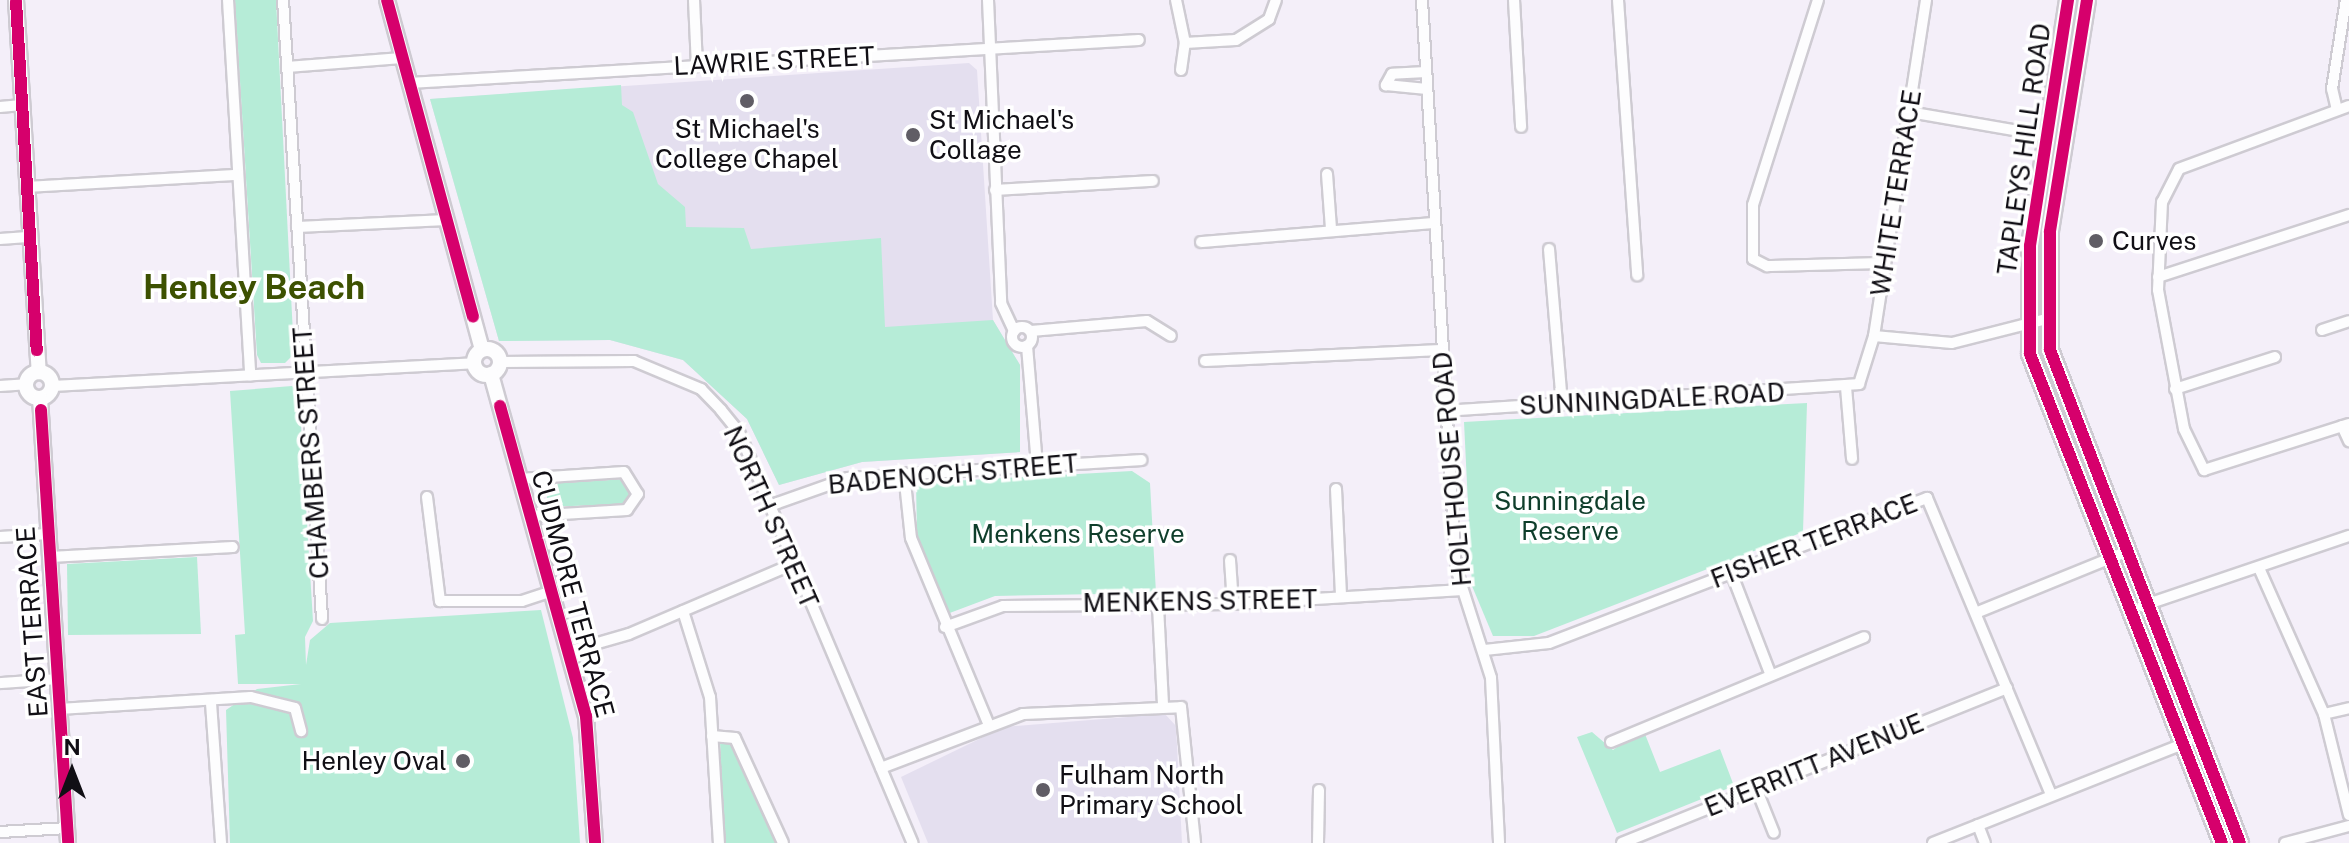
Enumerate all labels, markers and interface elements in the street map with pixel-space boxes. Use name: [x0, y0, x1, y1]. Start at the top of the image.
street label: TAPLEYS HILL ROAD: [1991, 21, 2057, 277]
street label: LAWRIE STREET: [673, 40, 875, 82]
street label: WHITE TERRACE: [1864, 88, 1928, 298]
marker: St Michael's College Chapel: [738, 92, 756, 110]
place label: St Michael's Collage: [929, 104, 1074, 166]
place label: St Michael's College Chapel: [655, 113, 839, 174]
marker: St Michael's Collage: [904, 126, 922, 144]
place label: Curves: [2112, 225, 2196, 257]
marker: Curves: [2087, 232, 2105, 250]
district label: Henley Beach: [143, 268, 365, 308]
street label: CHAMBERS STREET: [287, 326, 335, 580]
street label: HOLTHOUSE ROAD: [1426, 350, 1478, 588]
street label: SUNNINGDALE ROAD: [1518, 376, 1786, 422]
street label: NORTH STREET: [717, 421, 825, 613]
street label: BADENOCH STREET: [827, 448, 1079, 500]
street label: CUDMORE TERRACE: [525, 467, 621, 721]
park label: Sunningdale Reserve: [1494, 485, 1646, 546]
street label: FISHER TERRACE: [1706, 487, 1922, 595]
park label: Menkens Reserve: [971, 518, 1185, 550]
street label: EAST TERRACE: [10, 525, 54, 719]
street label: MENKENS STREET: [1082, 583, 1318, 619]
street label: EVERRITT AVENUE: [1700, 707, 1928, 823]
north arrow: [32, 731, 112, 811]
text: N: [63, 734, 81, 760]
place label: Henley Oval: [301, 745, 447, 777]
marker: Henley Oval: [454, 752, 472, 770]
place label: Fulham North Primary School: [1059, 759, 1244, 820]
marker: Fulham North Primary School: [1034, 781, 1052, 799]

